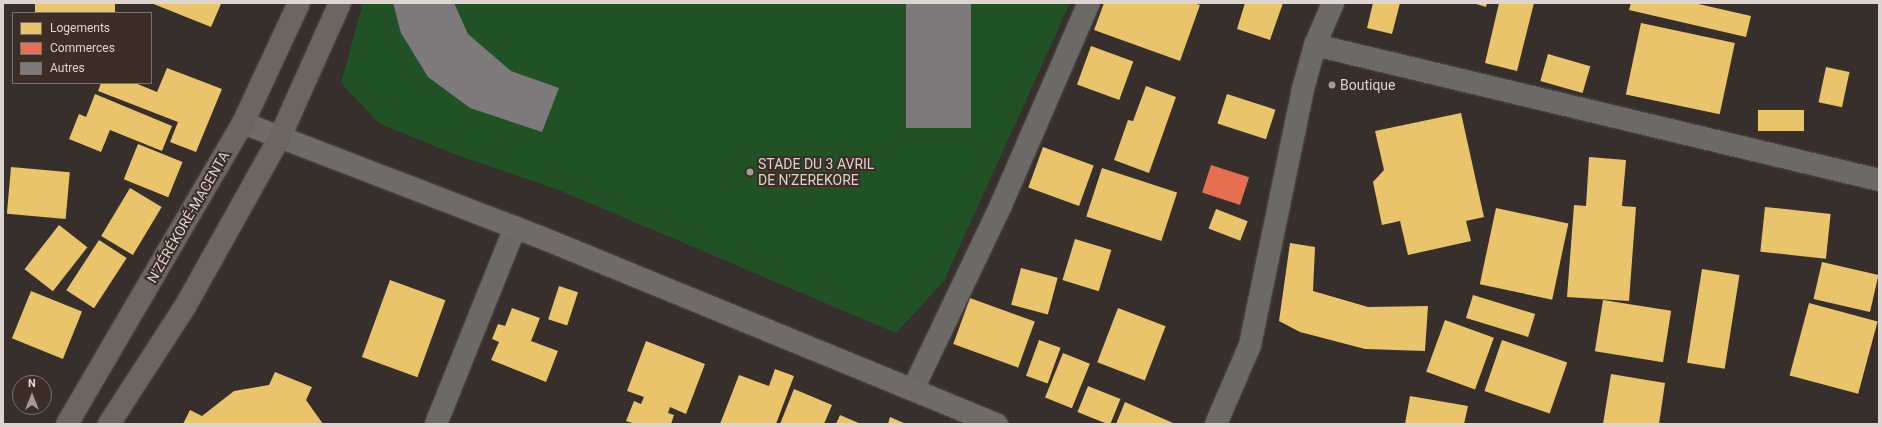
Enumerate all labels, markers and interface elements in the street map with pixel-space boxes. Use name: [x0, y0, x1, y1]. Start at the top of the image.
legend: [12, 12, 152, 84]
text: Logements: [50, 21, 110, 35]
text: Commerces: [50, 41, 115, 55]
text: Autres: [50, 61, 85, 75]
place label: Boutique: [1340, 77, 1396, 93]
marker: Boutique: [1327, 80, 1337, 90]
street label: N'ZÉRÉKORÉ-MACENTA: [143, 148, 233, 286]
place label: STADE DU 3 AVRIL DE N'ZEREKORE: [758, 156, 874, 188]
marker: STADE DU 3 AVRIL DE N'ZEREKORE: [745, 167, 755, 177]
north arrow: [12, 375, 52, 415]
text: N: [28, 377, 36, 390]

